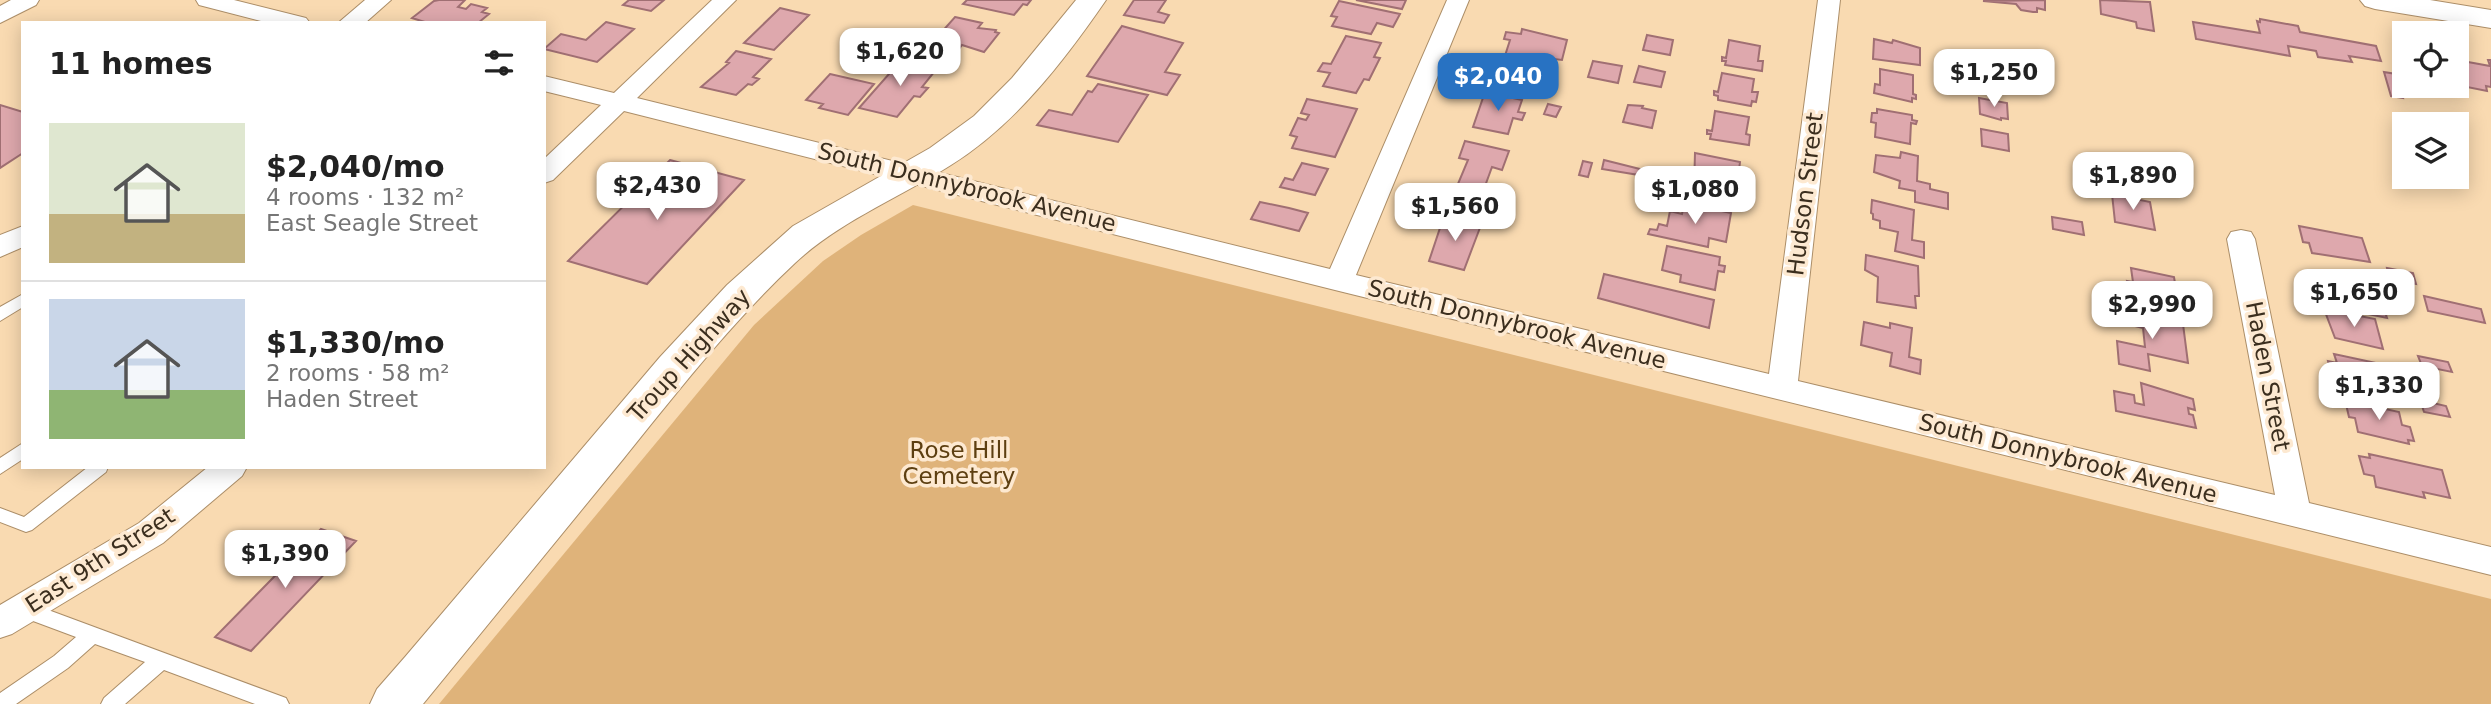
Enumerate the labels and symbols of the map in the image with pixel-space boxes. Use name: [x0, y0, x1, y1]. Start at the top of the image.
pin: $1,620: [843, 28, 957, 88]
pin: $1,250: [1937, 50, 2051, 109]
pin: $2,040: [1441, 54, 1555, 113]
street label: Hudson Street: [1782, 111, 1828, 277]
street label: South Donnybrook Avenue: [815, 137, 1119, 237]
pin: $1,890: [2076, 152, 2190, 212]
pin: $2,430: [600, 162, 714, 222]
pin: $1,080: [1638, 166, 1752, 226]
pin: $1,560: [1398, 184, 1512, 243]
pin: $1,650: [2297, 270, 2411, 329]
street label: South Donnybrook Avenue: [1365, 274, 1669, 374]
pin: $2,990: [2095, 282, 2209, 341]
street label: Troup Highway: [622, 283, 755, 427]
street label: Haden Street: [2241, 299, 2295, 453]
pin: $1,330: [2322, 362, 2436, 422]
street label: South Donnybrook Avenue: [1916, 408, 2220, 508]
park label: Rose Hill Cemetery: [902, 437, 1016, 489]
street label: East 9th Street: [21, 502, 179, 618]
pin: $1,390: [228, 530, 342, 590]

